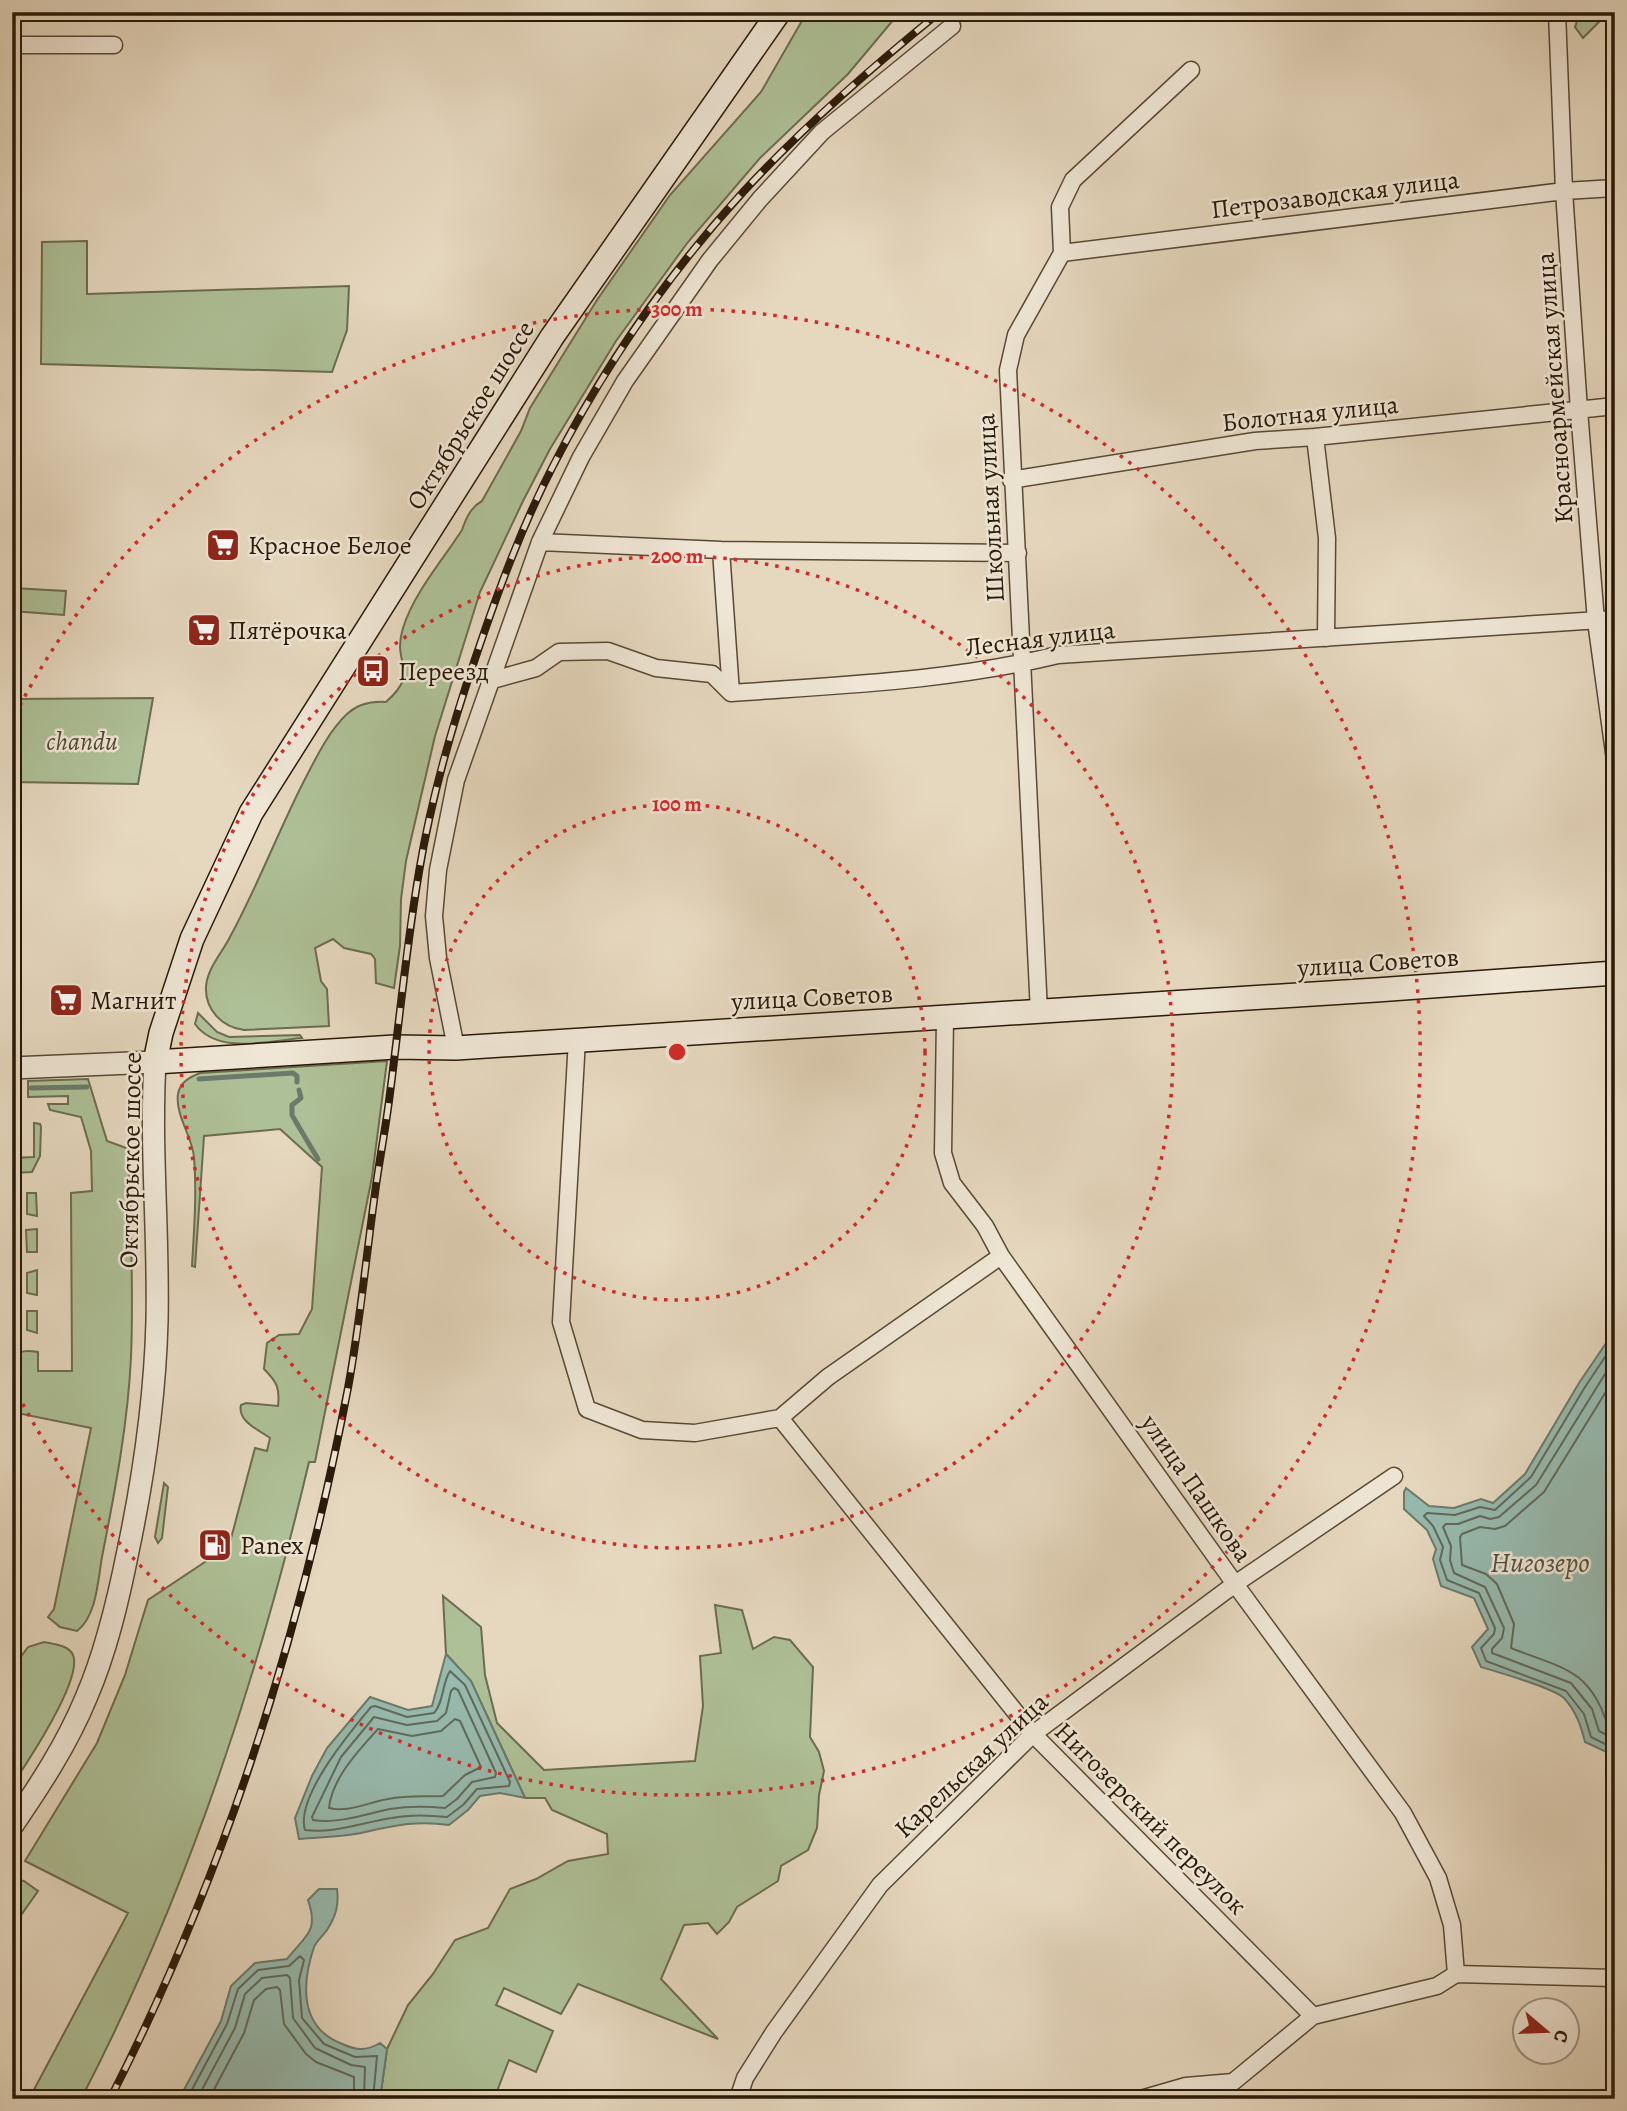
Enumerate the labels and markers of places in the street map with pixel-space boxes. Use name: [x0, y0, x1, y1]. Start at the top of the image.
supermarket icon: Красное Белое: [204, 526, 242, 564]
place label: Красное Белое: [248, 528, 412, 563]
supermarket icon: Пятёрочка: [185, 611, 223, 649]
place label: Пятёрочка: [228, 613, 347, 648]
bus stop icon: Переезд: [354, 652, 392, 690]
place label: Переезд: [398, 654, 489, 689]
supermarket icon: Магнит: [47, 981, 85, 1019]
place label: Магнит: [90, 983, 177, 1018]
centre of rings: [665, 1040, 689, 1064]
fuel station icon: Panex: [196, 1526, 234, 1564]
place label: Panex: [240, 1528, 304, 1563]

